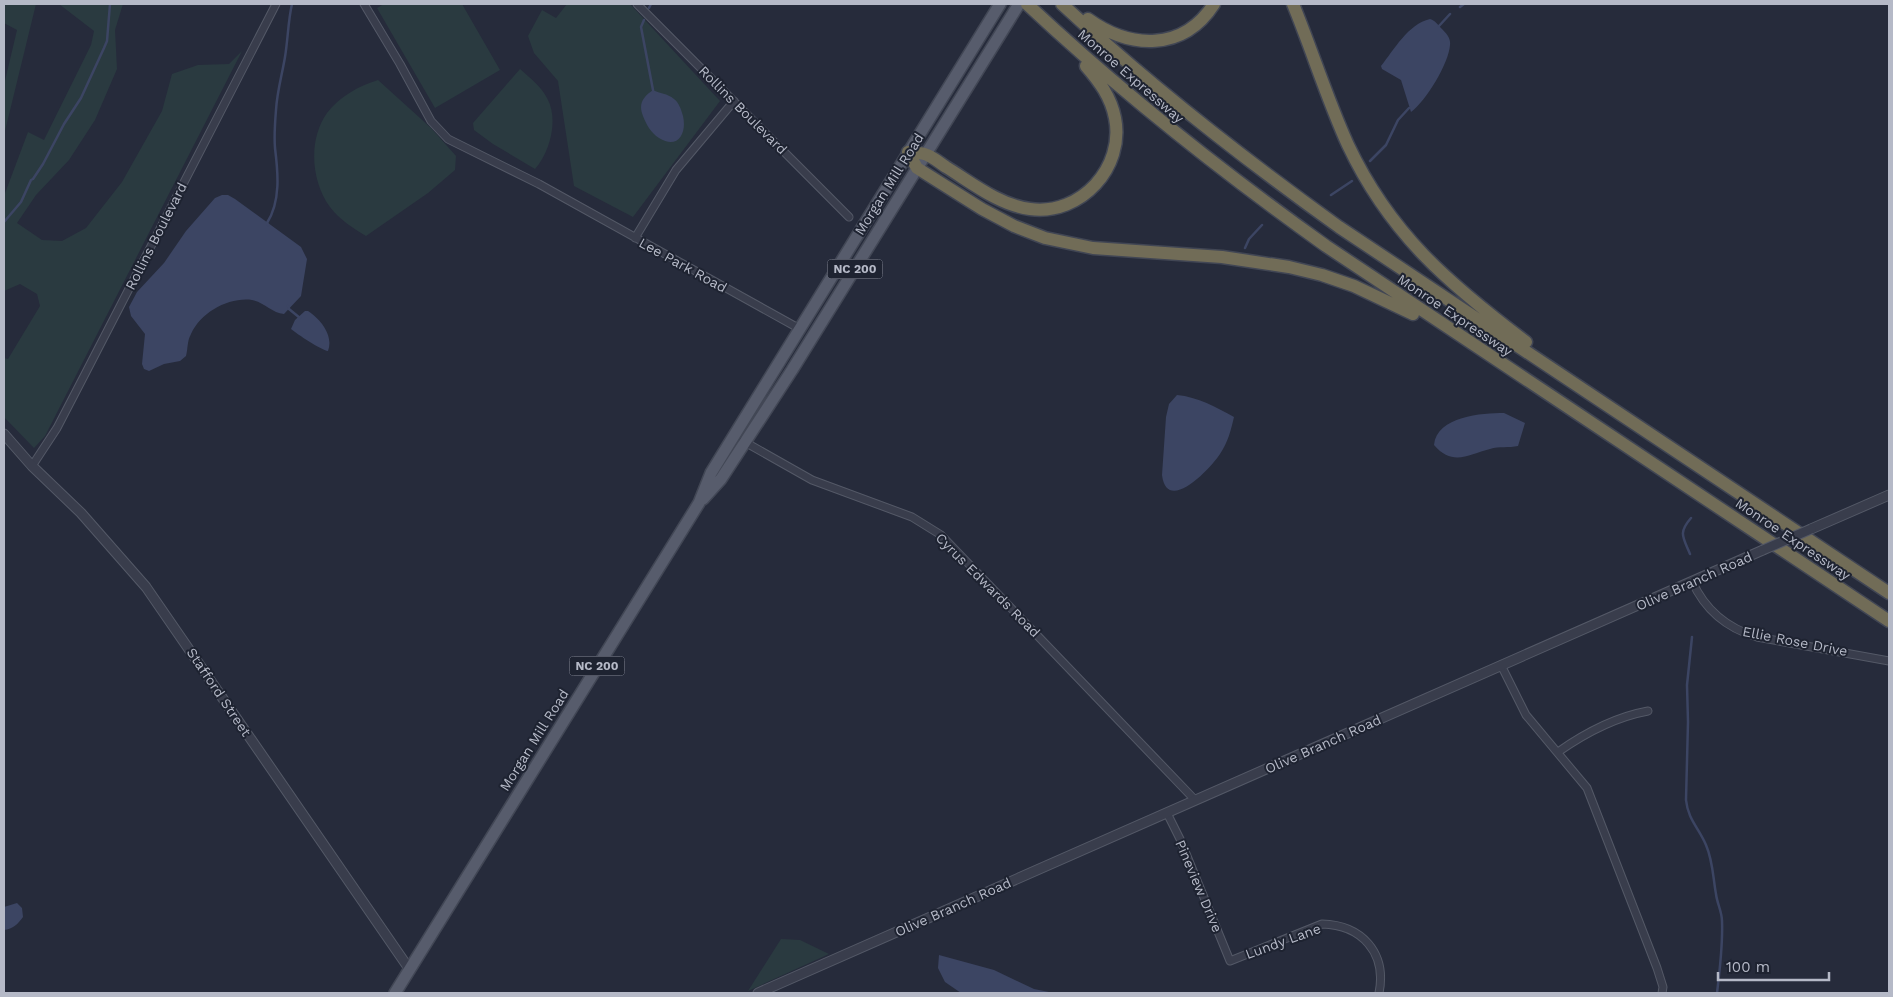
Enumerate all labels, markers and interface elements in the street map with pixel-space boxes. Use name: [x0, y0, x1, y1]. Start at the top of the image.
street label: Monroe Expressway: [1075, 26, 1188, 127]
street label: Rollins Boulevard: [696, 63, 790, 157]
street label: Morgan Mill Road: [851, 130, 927, 238]
street label: Rollins Boulevard: [122, 180, 190, 292]
street label: Lee Park Road: [636, 234, 730, 296]
road number: NC 200: [828, 260, 882, 278]
street label: Monroe Expressway: [1395, 271, 1516, 360]
street label: Monroe Expressway: [1733, 495, 1854, 584]
street label: Cyrus Edwards Road: [933, 530, 1043, 640]
street label: Olive Branch Road: [1633, 548, 1755, 614]
street label: Ellie Rose Drive: [1741, 623, 1849, 659]
street label: Stafford Street: [184, 645, 255, 739]
road number: NC 200: [570, 656, 624, 676]
street label: Morgan Mill Road: [496, 686, 572, 794]
street label: Olive Branch Road: [1262, 711, 1384, 777]
street label: Pineview Drive: [1172, 837, 1226, 935]
street label: Olive Branch Road: [892, 874, 1014, 940]
street label: Lundy Lane: [1243, 920, 1323, 962]
scale bar: [1718, 950, 1829, 982]
text: 100 m: [1726, 958, 1770, 976]

